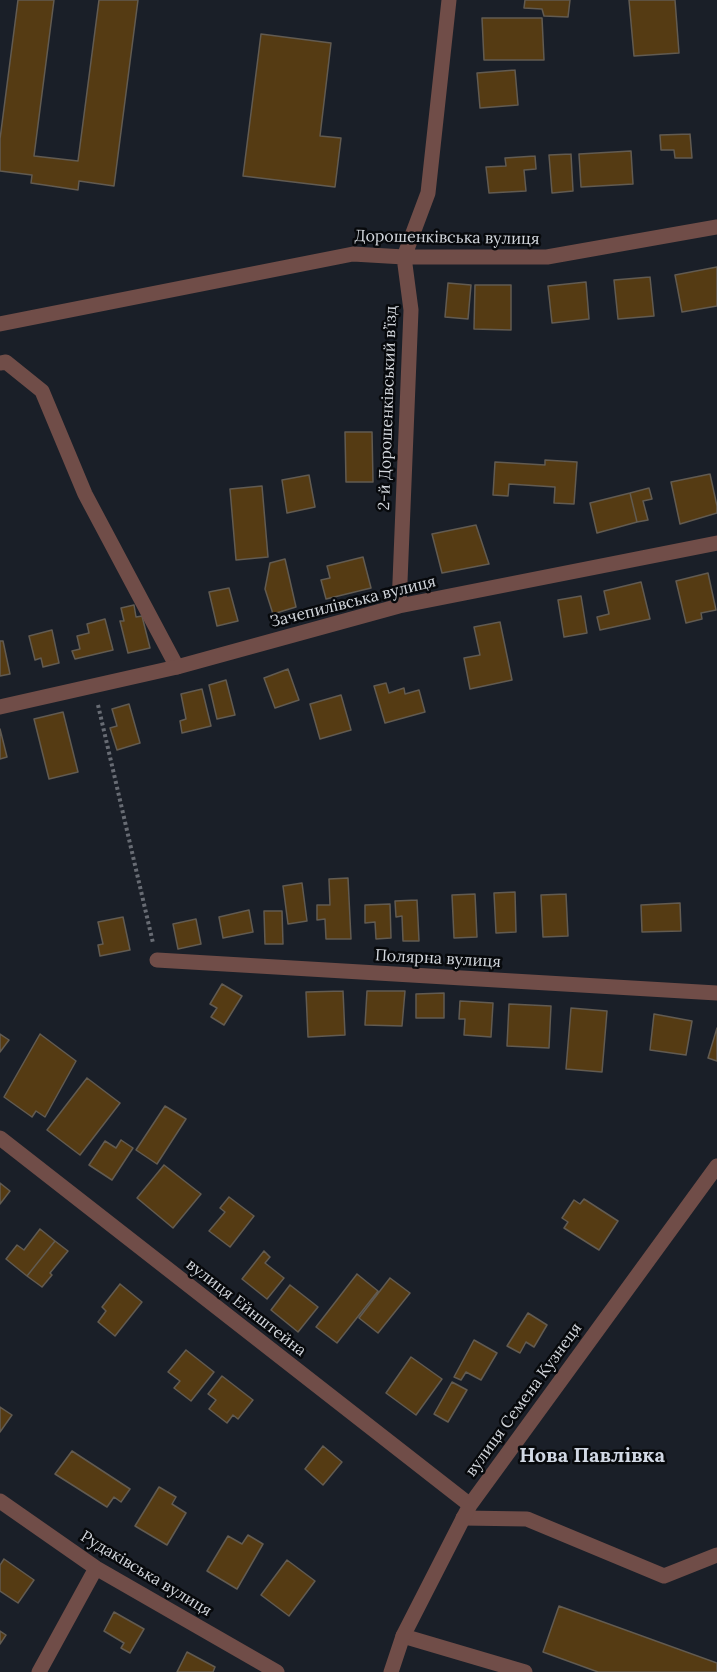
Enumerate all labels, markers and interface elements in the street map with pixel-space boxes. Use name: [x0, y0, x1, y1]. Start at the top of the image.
street label: Дорошенківська вулиця: [354, 227, 540, 249]
street label: 2-й Дорошенківський в’їзд: [375, 305, 401, 511]
street label: Зачепилівська вулиця: [268, 572, 438, 632]
street label: Полярна вулиця: [375, 946, 501, 972]
street label: вулиця Ейнштейна: [182, 1255, 310, 1361]
street label: вулиця Семена Кузнеця: [462, 1319, 586, 1481]
district label: Нова Павлівка: [519, 1444, 665, 1468]
street label: Рудаківська вулиця: [77, 1527, 215, 1621]

